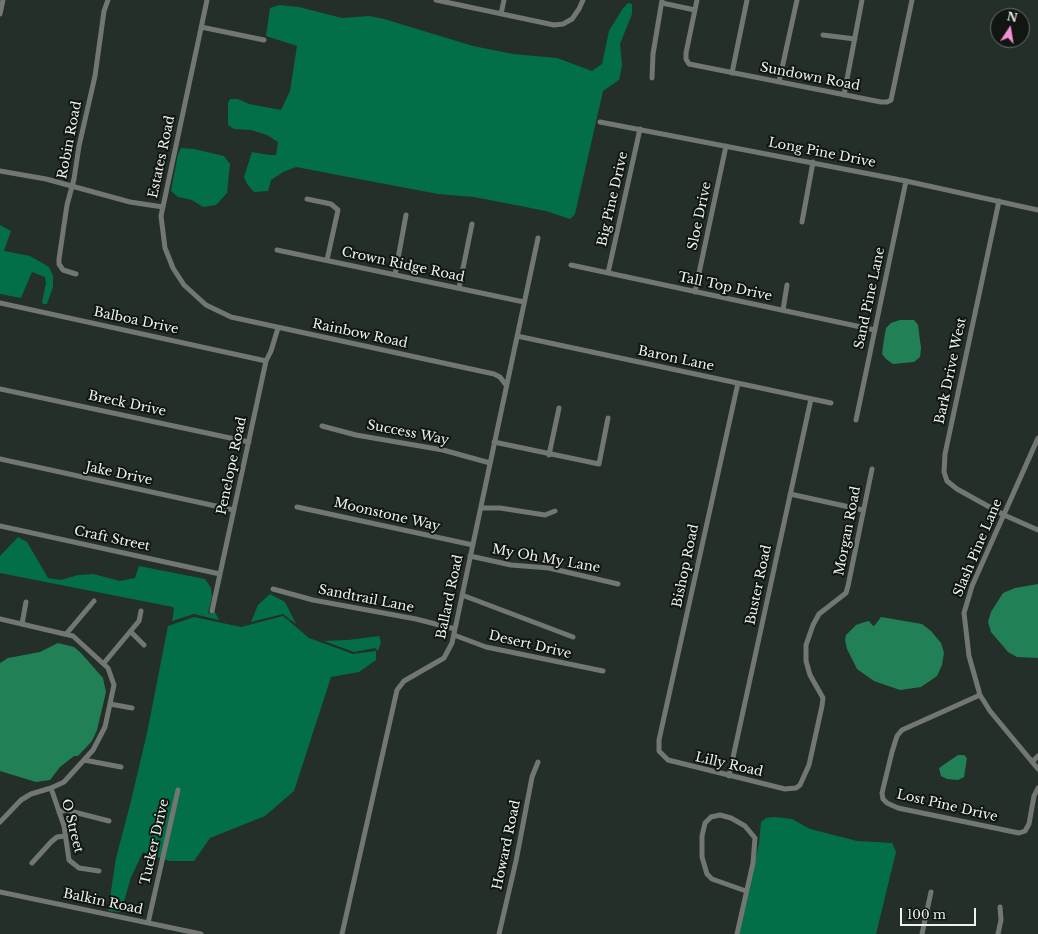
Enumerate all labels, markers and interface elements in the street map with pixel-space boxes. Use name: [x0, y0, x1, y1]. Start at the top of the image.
north arrow: [990, 8, 1030, 48]
text: N: [1006, 9, 1019, 25]
street label: Sundown Road: [759, 60, 861, 94]
street label: Robin Road: [55, 100, 85, 180]
street label: Estates Road: [146, 114, 178, 200]
street label: Long Pine Drive: [767, 135, 877, 171]
street label: Big Pine Drive: [595, 150, 631, 248]
street label: Sloe Drive: [685, 180, 715, 252]
street label: Crown Ridge Road: [340, 244, 466, 286]
street label: Sand Pine Lane: [852, 246, 888, 350]
street label: Tall Top Drive: [677, 269, 773, 305]
street label: Balboa Drive: [92, 304, 180, 338]
street label: Rainbow Road: [311, 316, 409, 352]
street label: Bark Drive West: [932, 316, 970, 426]
street label: Baron Lane: [636, 343, 716, 375]
street label: Breck Drive: [87, 388, 167, 420]
street label: Penelope Road: [214, 416, 250, 516]
street label: Success Way: [366, 417, 450, 449]
street label: Jake Drive: [84, 459, 154, 489]
street label: Morgan Road: [832, 485, 864, 577]
street label: Moonstone Way: [332, 495, 442, 535]
street label: Slash Pine Lane: [950, 497, 1006, 599]
street label: Craft Street: [73, 523, 151, 555]
street label: Bishop Road: [670, 523, 702, 609]
street label: My Oh My Lane: [491, 542, 601, 576]
street label: Buster Road: [743, 544, 775, 626]
street label: Ballard Road: [433, 553, 467, 641]
street label: Sandtrail Lane: [317, 582, 415, 616]
street label: Desert Drive: [487, 628, 573, 662]
street label: Lilly Road: [694, 750, 764, 780]
street label: Lost Pine Drive: [895, 787, 999, 825]
street label: O Street: [58, 797, 86, 855]
street label: Tucker Drive: [138, 798, 172, 886]
street label: Howard Road: [490, 799, 524, 891]
street label: Balkin Road: [62, 886, 144, 918]
scale bar: [902, 900, 978, 926]
text: 100 m: [907, 907, 946, 922]

